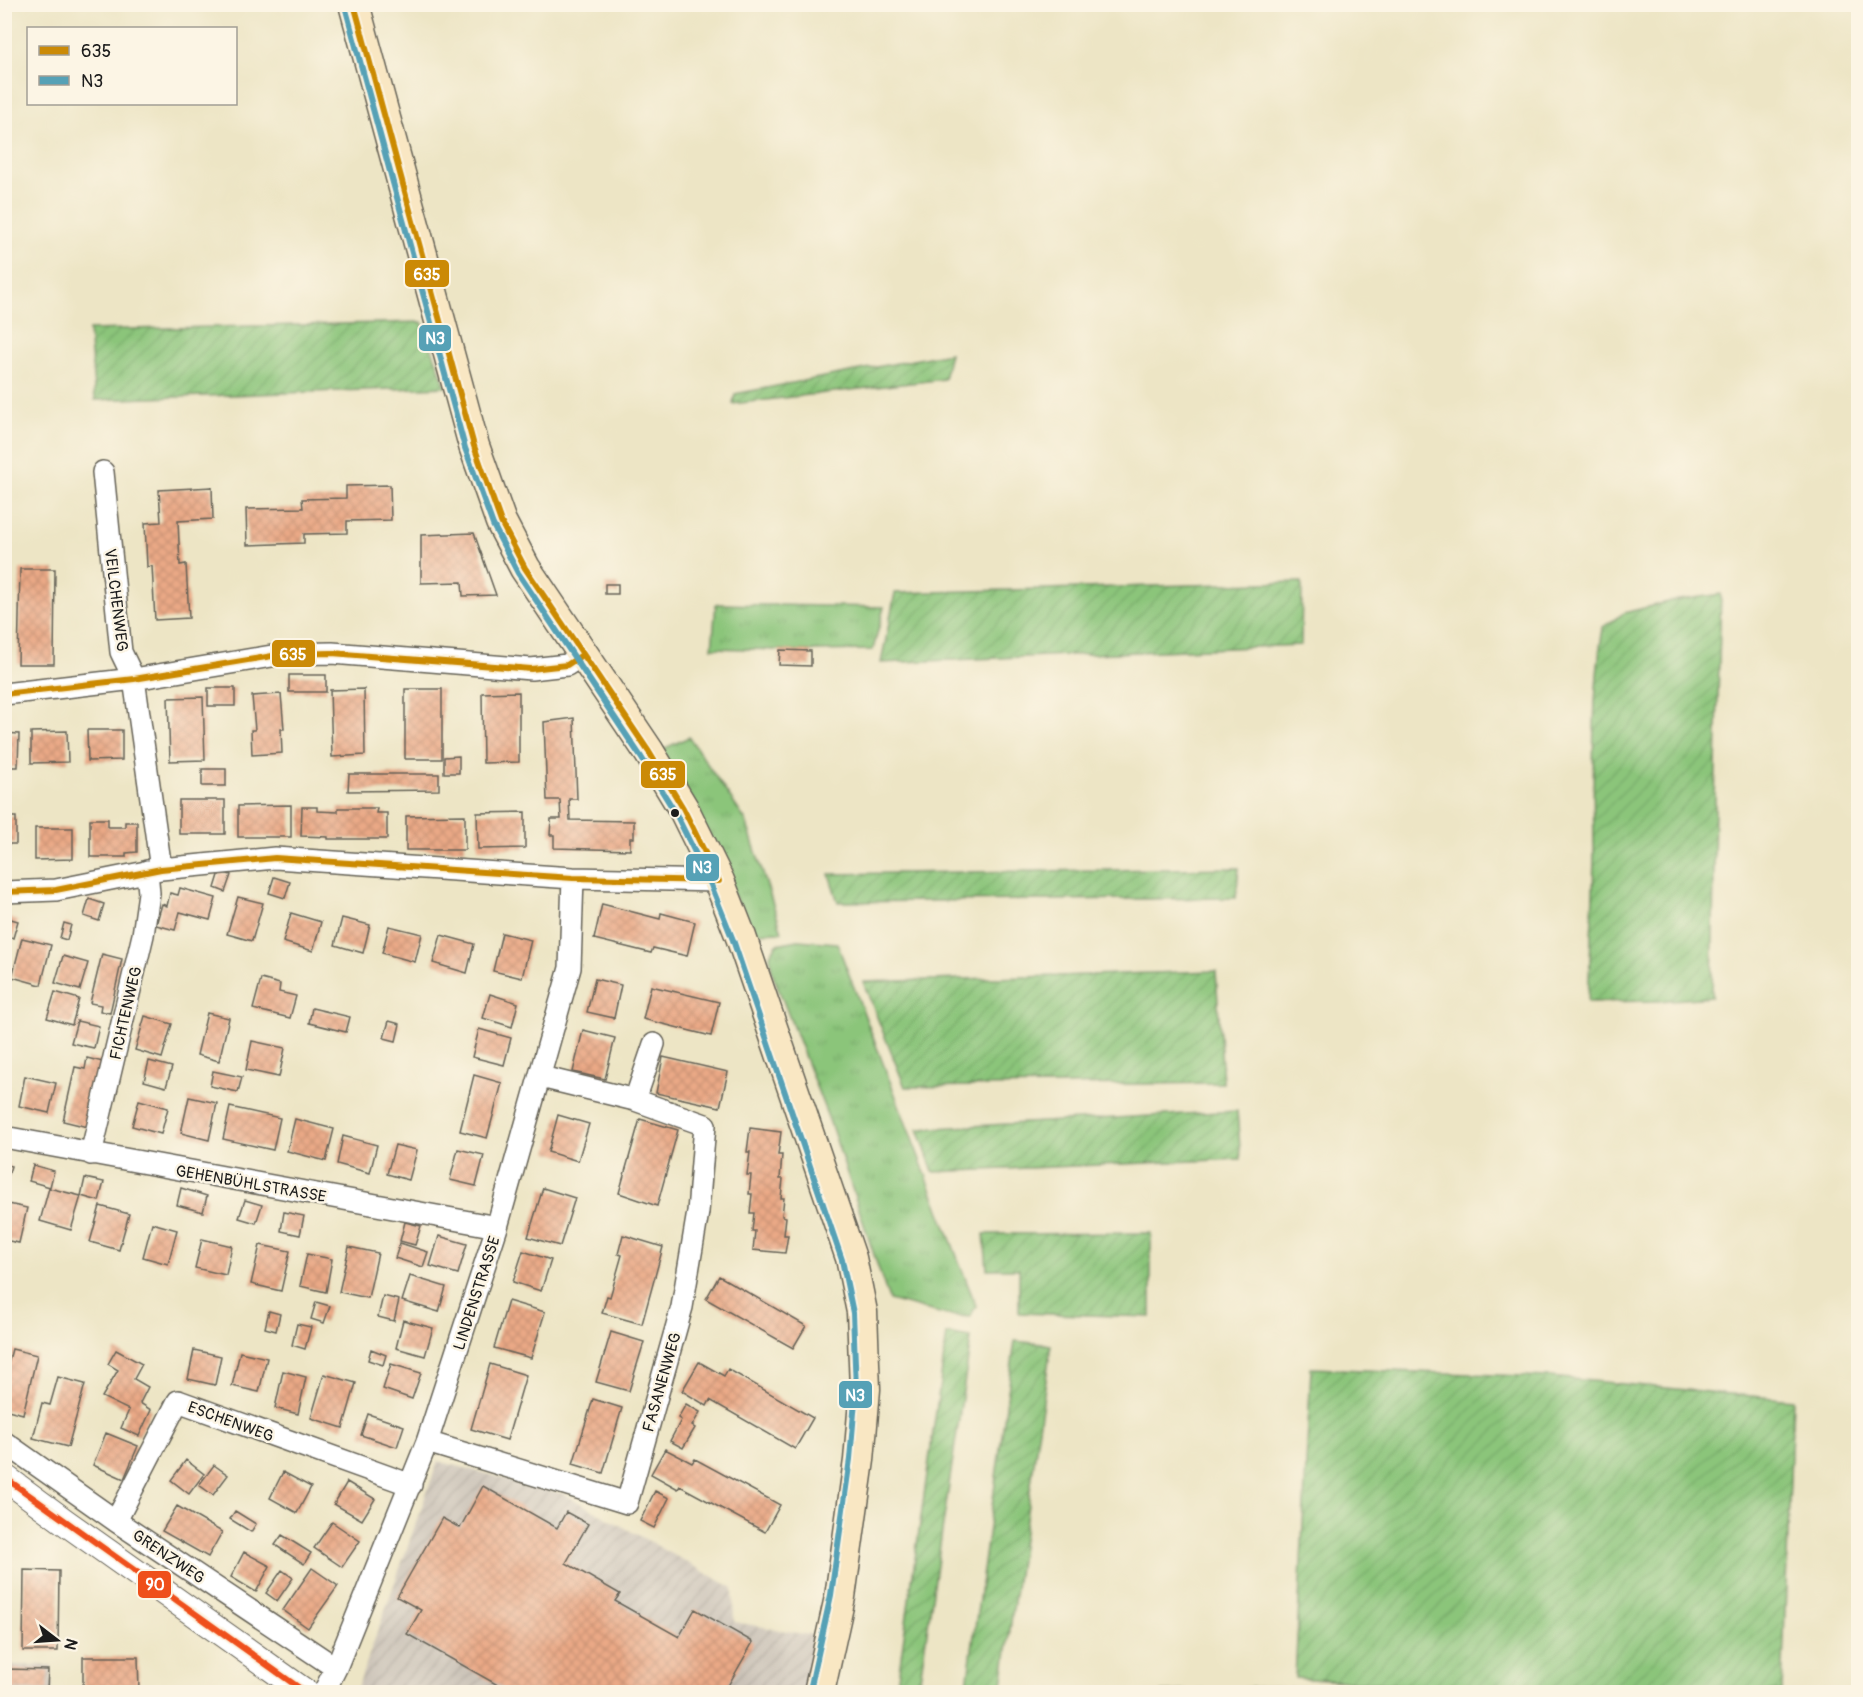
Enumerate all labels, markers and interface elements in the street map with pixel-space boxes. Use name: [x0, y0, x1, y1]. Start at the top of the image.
legend: [27, 27, 237, 105]
text: 635: [81, 40, 111, 63]
text: N3: [81, 70, 103, 93]
line badge: 635: [404, 259, 450, 288]
text: 635: [414, 265, 441, 285]
line badge: N3: [418, 324, 452, 352]
text: N3: [425, 329, 445, 349]
street label: VEILCHENWEG: [100, 548, 132, 653]
line badge: 635: [271, 639, 316, 668]
text: 635: [280, 645, 307, 665]
line badge: 635: [640, 760, 686, 789]
text: 635: [650, 765, 677, 785]
unlabelled marker: [669, 807, 681, 819]
line badge: N3: [685, 853, 720, 882]
text: N3: [692, 858, 712, 878]
street label: FICHTENWEG: [106, 965, 146, 1062]
street label: GEHENBÜHLSTRASSE: [174, 1161, 328, 1207]
street label: LINDENSTRASSE: [449, 1234, 505, 1353]
street label: FASANENWEG: [638, 1330, 686, 1434]
line badge: N3: [838, 1380, 873, 1409]
text: N3: [845, 1386, 865, 1406]
street label: ESCHENWEG: [185, 1397, 276, 1447]
street label: GRENZWEG: [129, 1525, 208, 1588]
line badge: 90: [137, 1570, 172, 1599]
text: 90: [145, 1575, 165, 1595]
north arrow: [27, 1610, 87, 1670]
text: N: [59, 1636, 82, 1652]

